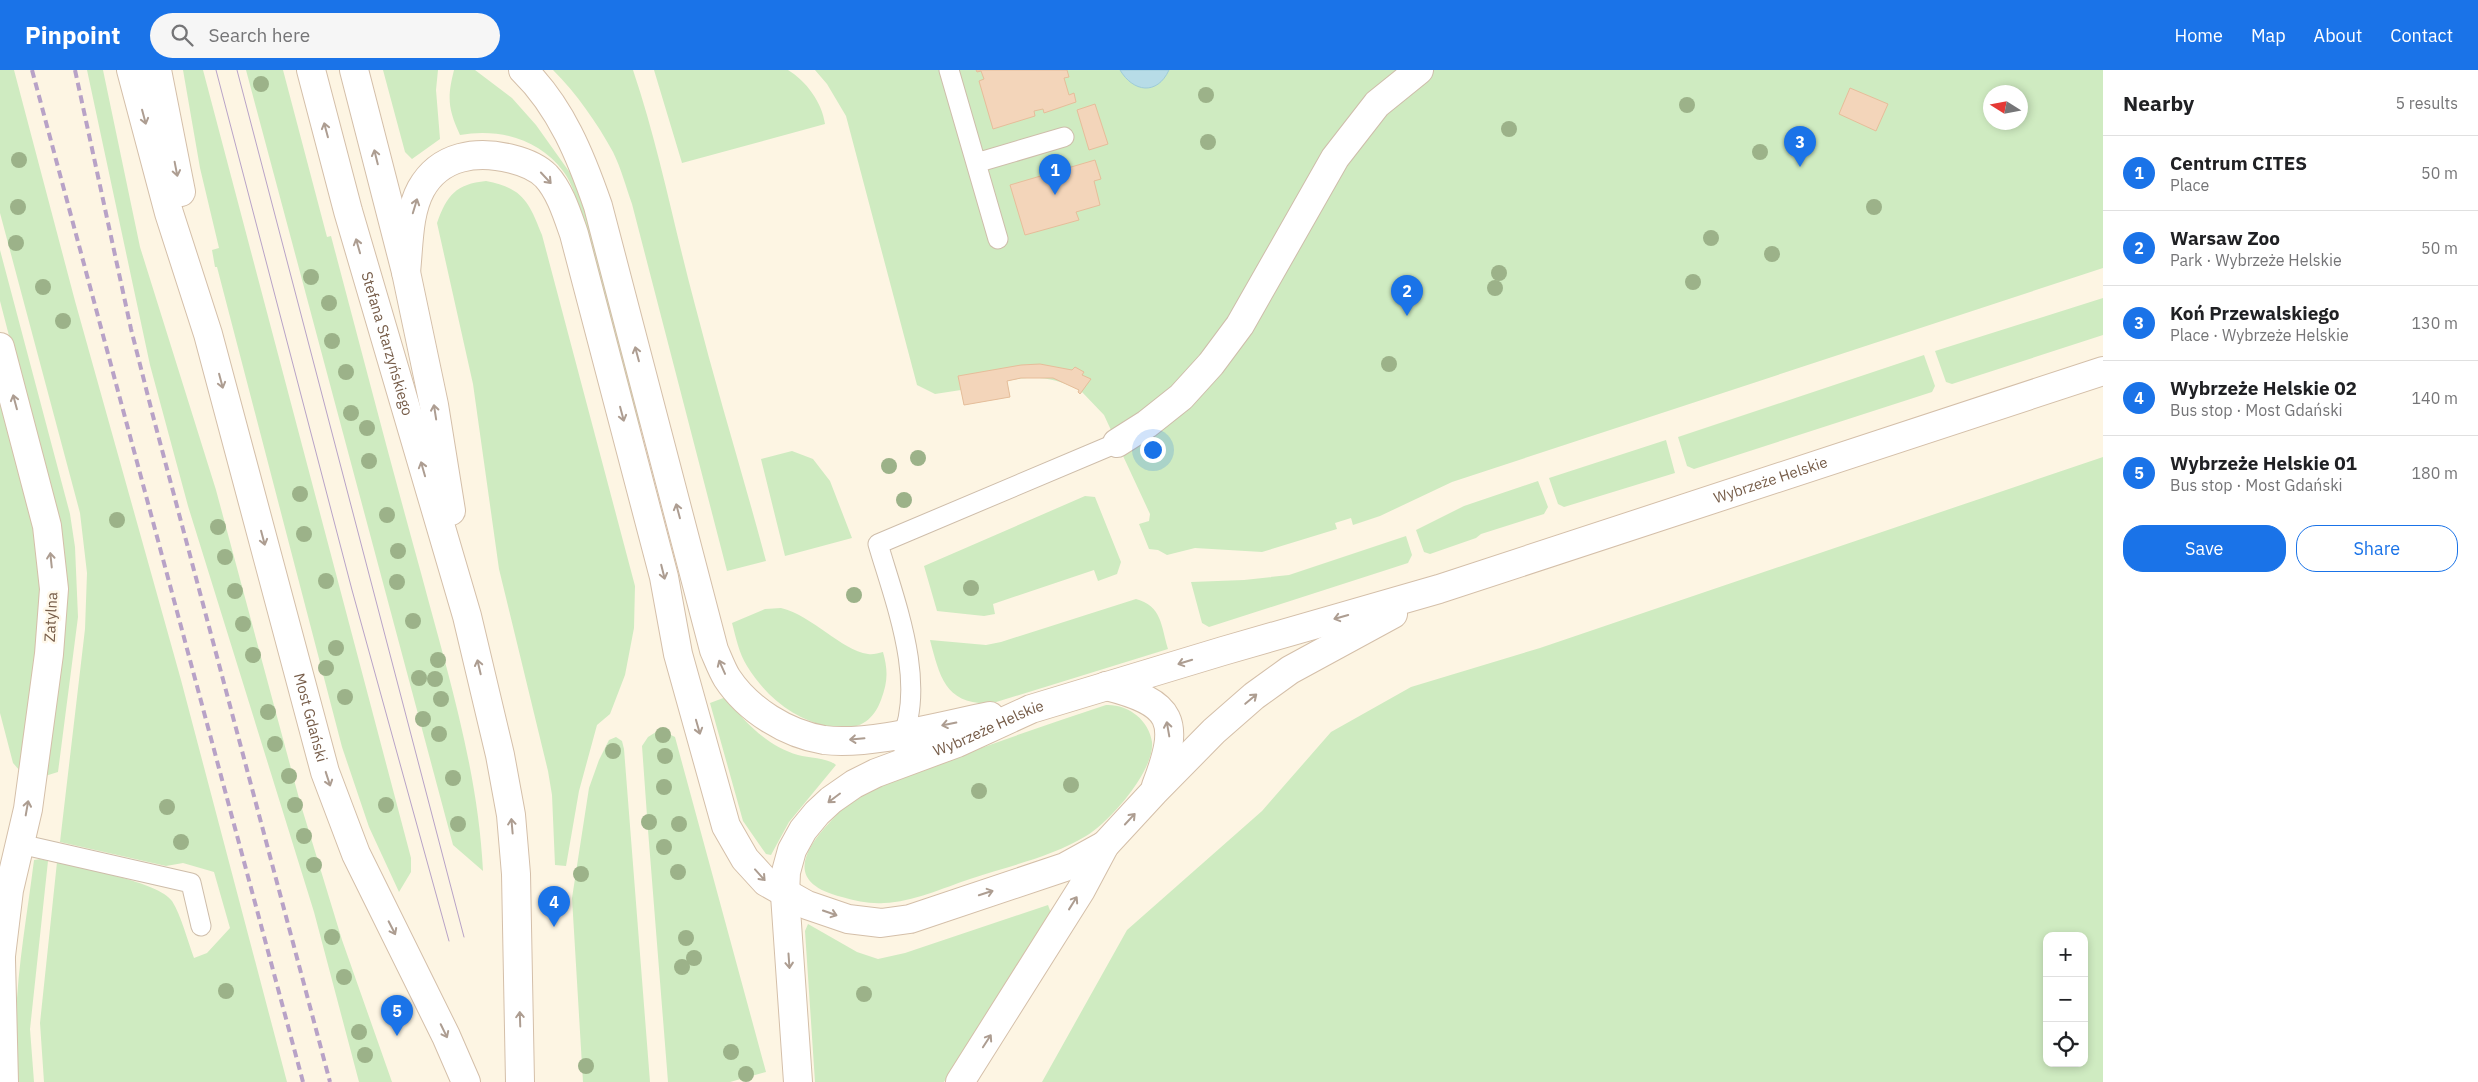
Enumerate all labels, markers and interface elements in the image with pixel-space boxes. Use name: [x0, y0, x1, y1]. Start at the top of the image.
search box: [150, 13, 500, 58]
text: Pinpoint: [25, 19, 120, 51]
icon: search: [168, 21, 196, 49]
text: Search here: [208, 23, 310, 47]
text: Home: [2175, 24, 2223, 47]
text: Map: [2251, 24, 2286, 47]
text: About: [2314, 24, 2362, 47]
text: Contact: [2390, 24, 2453, 47]
north arrow: [1983, 85, 2028, 130]
text: Nearby: [2123, 89, 2194, 117]
text: 5 results: [2395, 93, 2458, 113]
one-way arrow: [139, 109, 149, 125]
one-way arrow: [321, 123, 331, 139]
pin: 3: [1784, 126, 1816, 167]
one-way arrow: [371, 149, 380, 165]
text: Centrum CITES: [2170, 151, 2307, 175]
pin: 1: [1039, 154, 1071, 195]
one-way arrow: [172, 161, 182, 177]
text: 1: [2134, 163, 2144, 183]
text: 50 m: [2421, 163, 2458, 183]
one-way arrow: [540, 171, 552, 184]
text: Place: [2170, 175, 2209, 195]
one-way arrow: [410, 198, 420, 214]
text: Warsaw Zoo: [2170, 226, 2280, 250]
one-way arrow: [352, 238, 362, 254]
text: 2: [2134, 238, 2144, 258]
text: 50 m: [2421, 238, 2458, 258]
text: Park · Wybrzeże Helskie: [2170, 250, 2342, 270]
street label: Stefana Starzyńskiego: [357, 269, 418, 418]
pin: 2: [1391, 275, 1423, 316]
text: Koń Przewalskiego: [2170, 301, 2339, 325]
text: 3: [2134, 313, 2144, 333]
text: 130 m: [2411, 313, 2458, 333]
text: Place · Wybrzeże Helskie: [2170, 325, 2349, 345]
one-way arrow: [631, 346, 641, 362]
one-way arrow: [217, 372, 226, 388]
text: Wybrzeże Helskie 02: [2170, 376, 2357, 400]
text: 4: [2134, 388, 2144, 408]
text: 140 m: [2411, 388, 2458, 408]
one-way arrow: [9, 394, 19, 410]
text: Bus stop · Most Gdański: [2170, 400, 2343, 420]
one-way arrow: [430, 405, 440, 421]
one-way arrow: [617, 406, 627, 422]
your location: [1140, 437, 1166, 463]
text: Wybrzeże Helskie 01: [2170, 451, 2357, 475]
street label: Wybrzeże Helskie: [1711, 452, 1830, 507]
one-way arrow: [418, 461, 428, 477]
text: 5: [2134, 463, 2144, 483]
text: 180 m: [2411, 463, 2458, 483]
text: Bus stop · Most Gdański: [2170, 475, 2343, 495]
one-way arrow: [673, 504, 682, 520]
button: Save: [2123, 525, 2286, 572]
button: Share: [2296, 525, 2458, 572]
one-way arrow: [259, 529, 268, 545]
one-way arrow: [46, 552, 56, 568]
one-way arrow: [659, 563, 668, 579]
street label: Zatylna: [40, 591, 61, 642]
one-way arrow: [1334, 613, 1350, 622]
one-way arrow: [1178, 658, 1194, 668]
one-way arrow: [474, 659, 483, 675]
one-way arrow: [717, 660, 727, 675]
street label: Most Gdański: [290, 671, 332, 764]
one-way arrow: [1244, 693, 1257, 704]
street label: Wybrzeże Helskie: [930, 696, 1046, 760]
one-way arrow: [694, 719, 704, 735]
one-way arrow: [941, 720, 957, 729]
one-way arrow: [1162, 721, 1172, 737]
one-way arrow: [849, 734, 865, 744]
one-way arrow: [323, 771, 333, 787]
one-way arrow: [828, 793, 841, 804]
one-way arrow: [23, 801, 33, 817]
one-way arrow: [1124, 812, 1136, 825]
one-way arrow: [507, 818, 516, 834]
one-way arrow: [754, 869, 766, 882]
pin: 4: [538, 886, 570, 927]
one-way arrow: [978, 888, 994, 897]
one-way arrow: [1068, 897, 1078, 911]
one-way arrow: [821, 909, 837, 918]
one-way arrow: [388, 920, 397, 935]
map controls: [2043, 932, 2088, 1067]
button: +: [2043, 932, 2088, 977]
one-way arrow: [785, 952, 794, 968]
button: −: [2043, 977, 2088, 1022]
pin: 5: [381, 995, 413, 1036]
one-way arrow: [515, 1011, 524, 1027]
button: locate: [2043, 1022, 2088, 1067]
one-way arrow: [440, 1023, 449, 1038]
one-way arrow: [981, 1034, 992, 1048]

